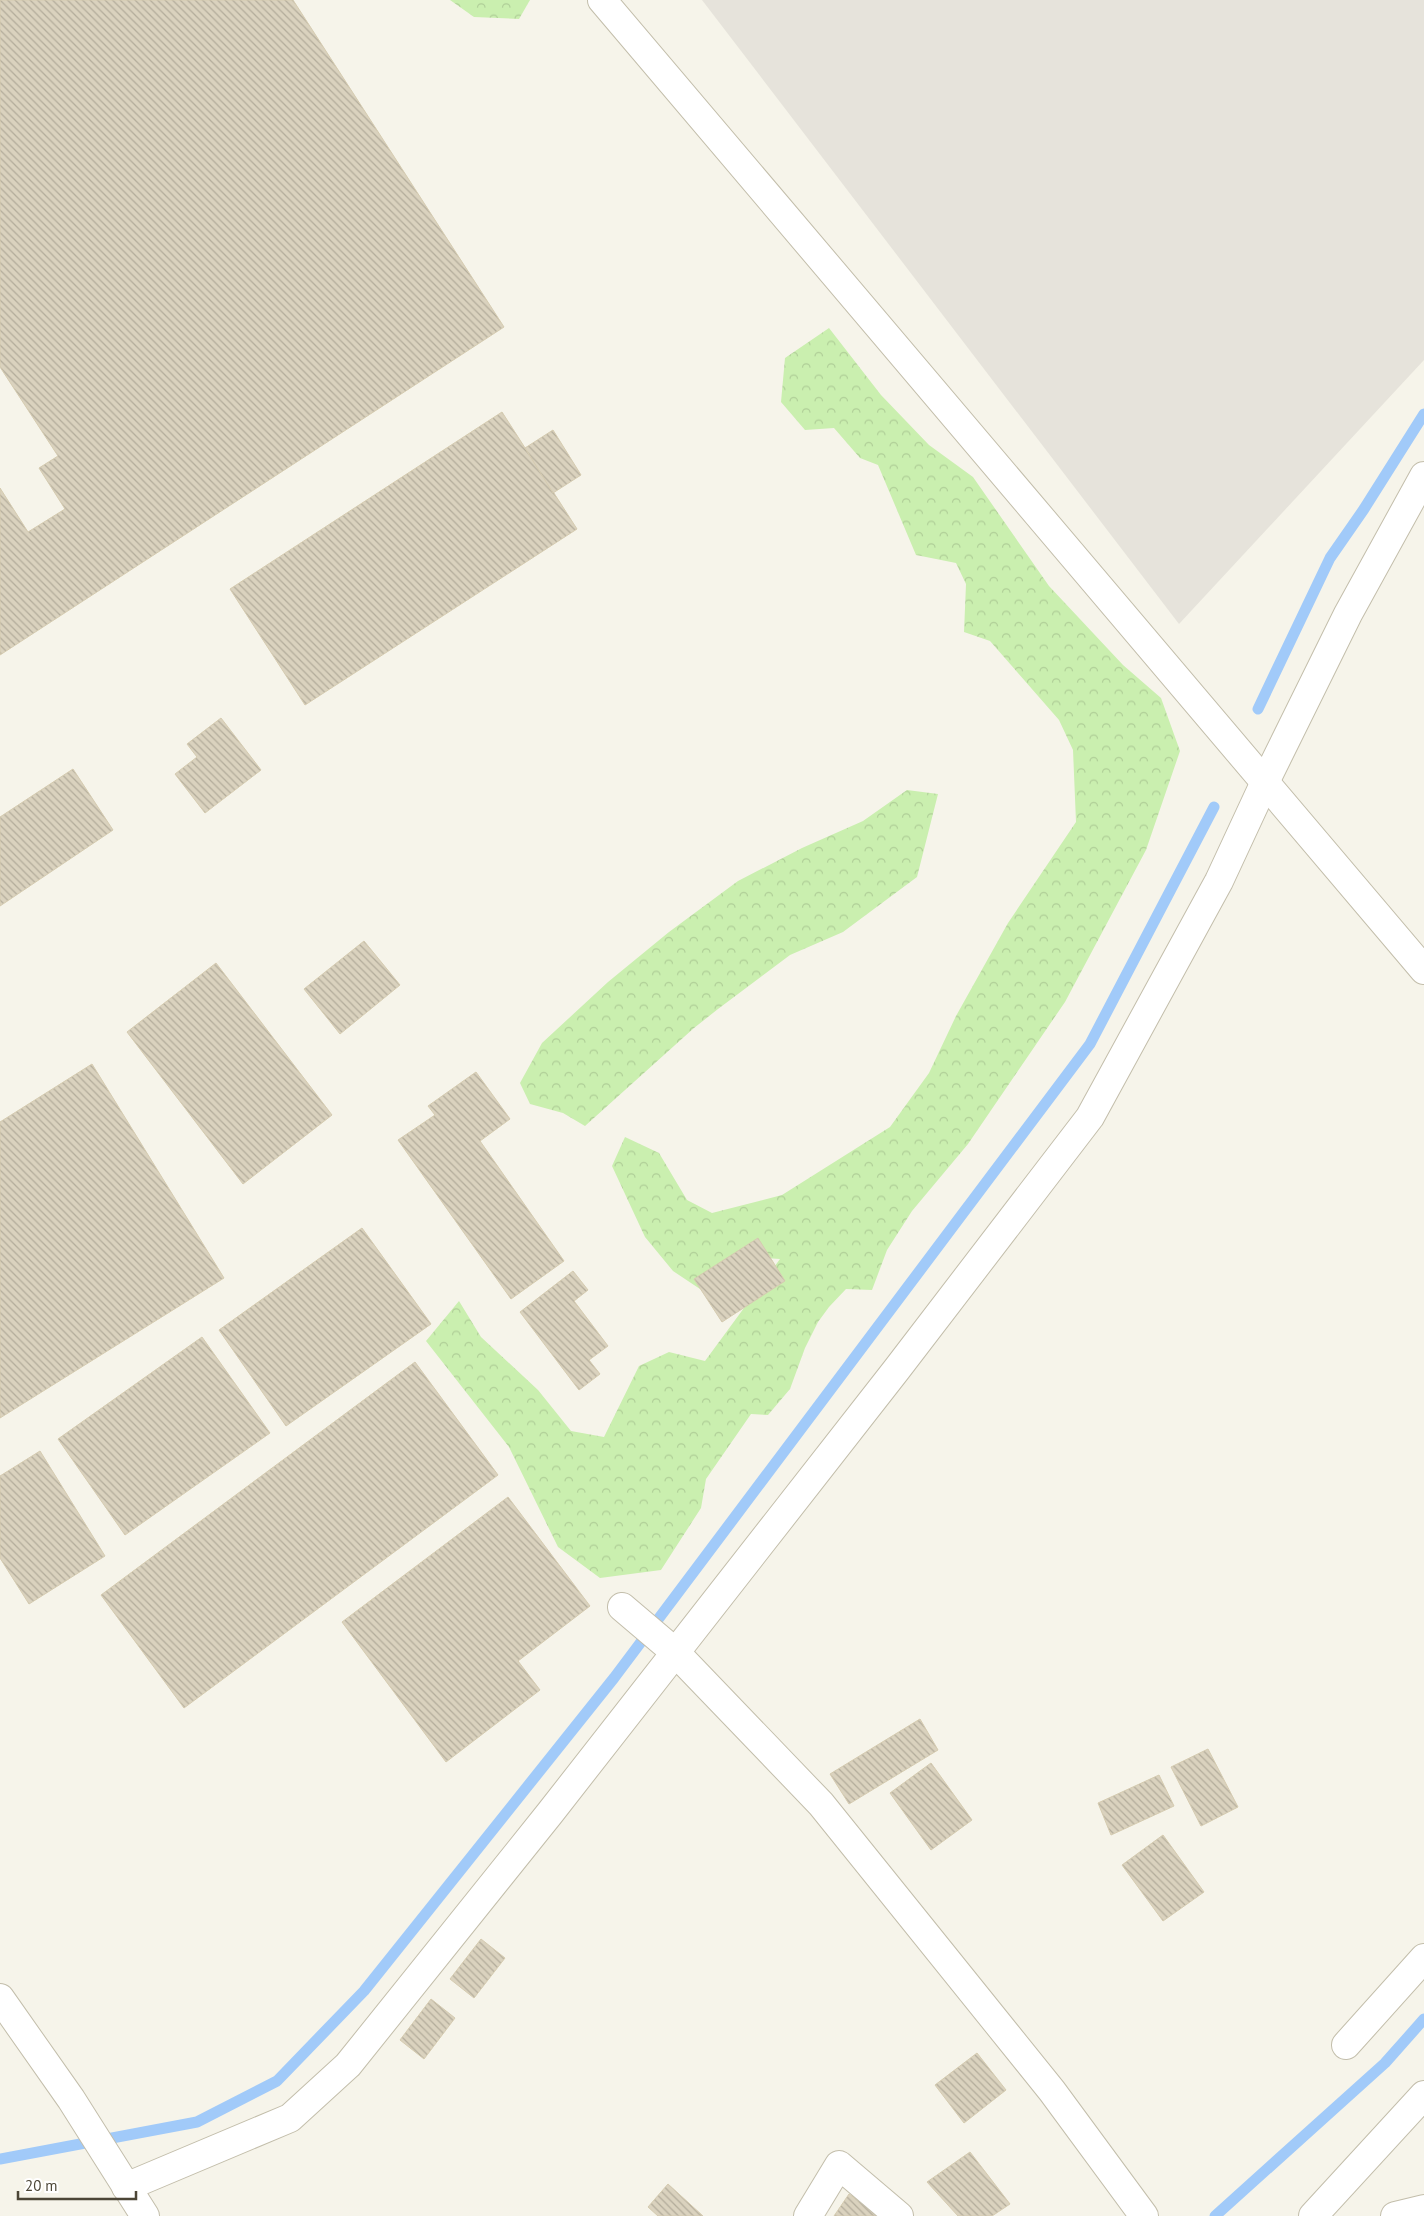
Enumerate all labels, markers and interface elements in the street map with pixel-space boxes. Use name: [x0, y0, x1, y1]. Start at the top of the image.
scale bar: [18, 2168, 135, 2200]
text: 20 m: [25, 2176, 58, 2195]

